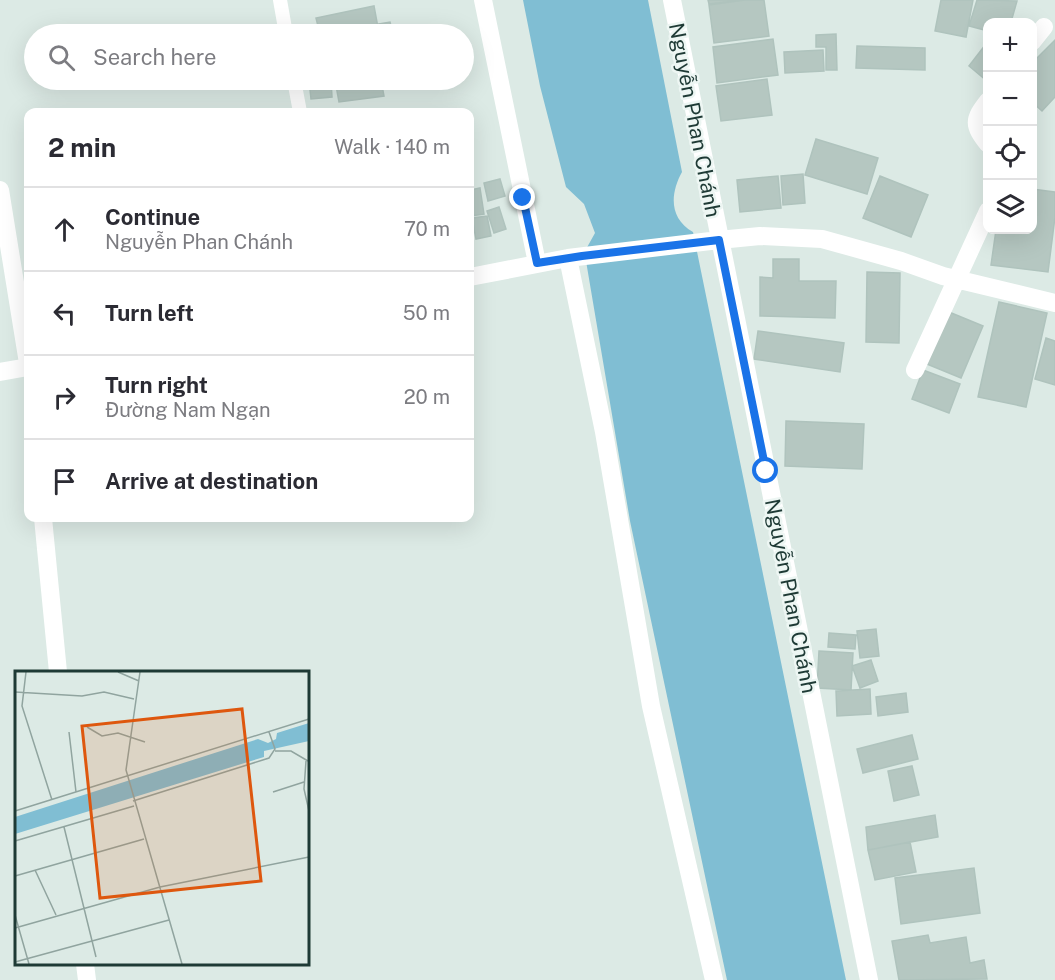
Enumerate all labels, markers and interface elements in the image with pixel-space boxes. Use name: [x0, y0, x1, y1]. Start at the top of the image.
map controls: [983, 18, 1037, 234]
button: +: [983, 18, 1037, 72]
street label: Nguyễn Phan Chánh: [664, 21, 726, 219]
search box: [24, 24, 474, 90]
icon: search: [45, 41, 78, 74]
text: Search here: [93, 44, 217, 70]
button: −: [983, 72, 1037, 126]
button: locate: [983, 126, 1037, 180]
text: 2 min: [48, 132, 116, 163]
text: Walk · 140 m: [334, 135, 450, 159]
button: layers: [983, 180, 1037, 234]
route end: [509, 184, 535, 210]
text: Continue: [105, 204, 200, 230]
icon: ahead: [48, 213, 81, 246]
text: 70 m: [404, 217, 450, 241]
text: Nguyễn Phan Chánh: [105, 230, 293, 254]
icon: left: [48, 297, 81, 330]
text: Turn left: [105, 300, 194, 326]
text: 50 m: [403, 301, 450, 325]
text: Turn right: [105, 372, 208, 398]
icon: right: [48, 381, 81, 414]
text: 20 m: [404, 385, 450, 409]
text: Đường Nam Ngạn: [105, 398, 271, 422]
route start: [752, 457, 778, 483]
icon: arrive: [48, 465, 81, 498]
text: Arrive at destination: [105, 468, 318, 494]
street label: Nguyễn Phan Chánh: [760, 497, 822, 695]
inset map: [15, 671, 309, 965]

